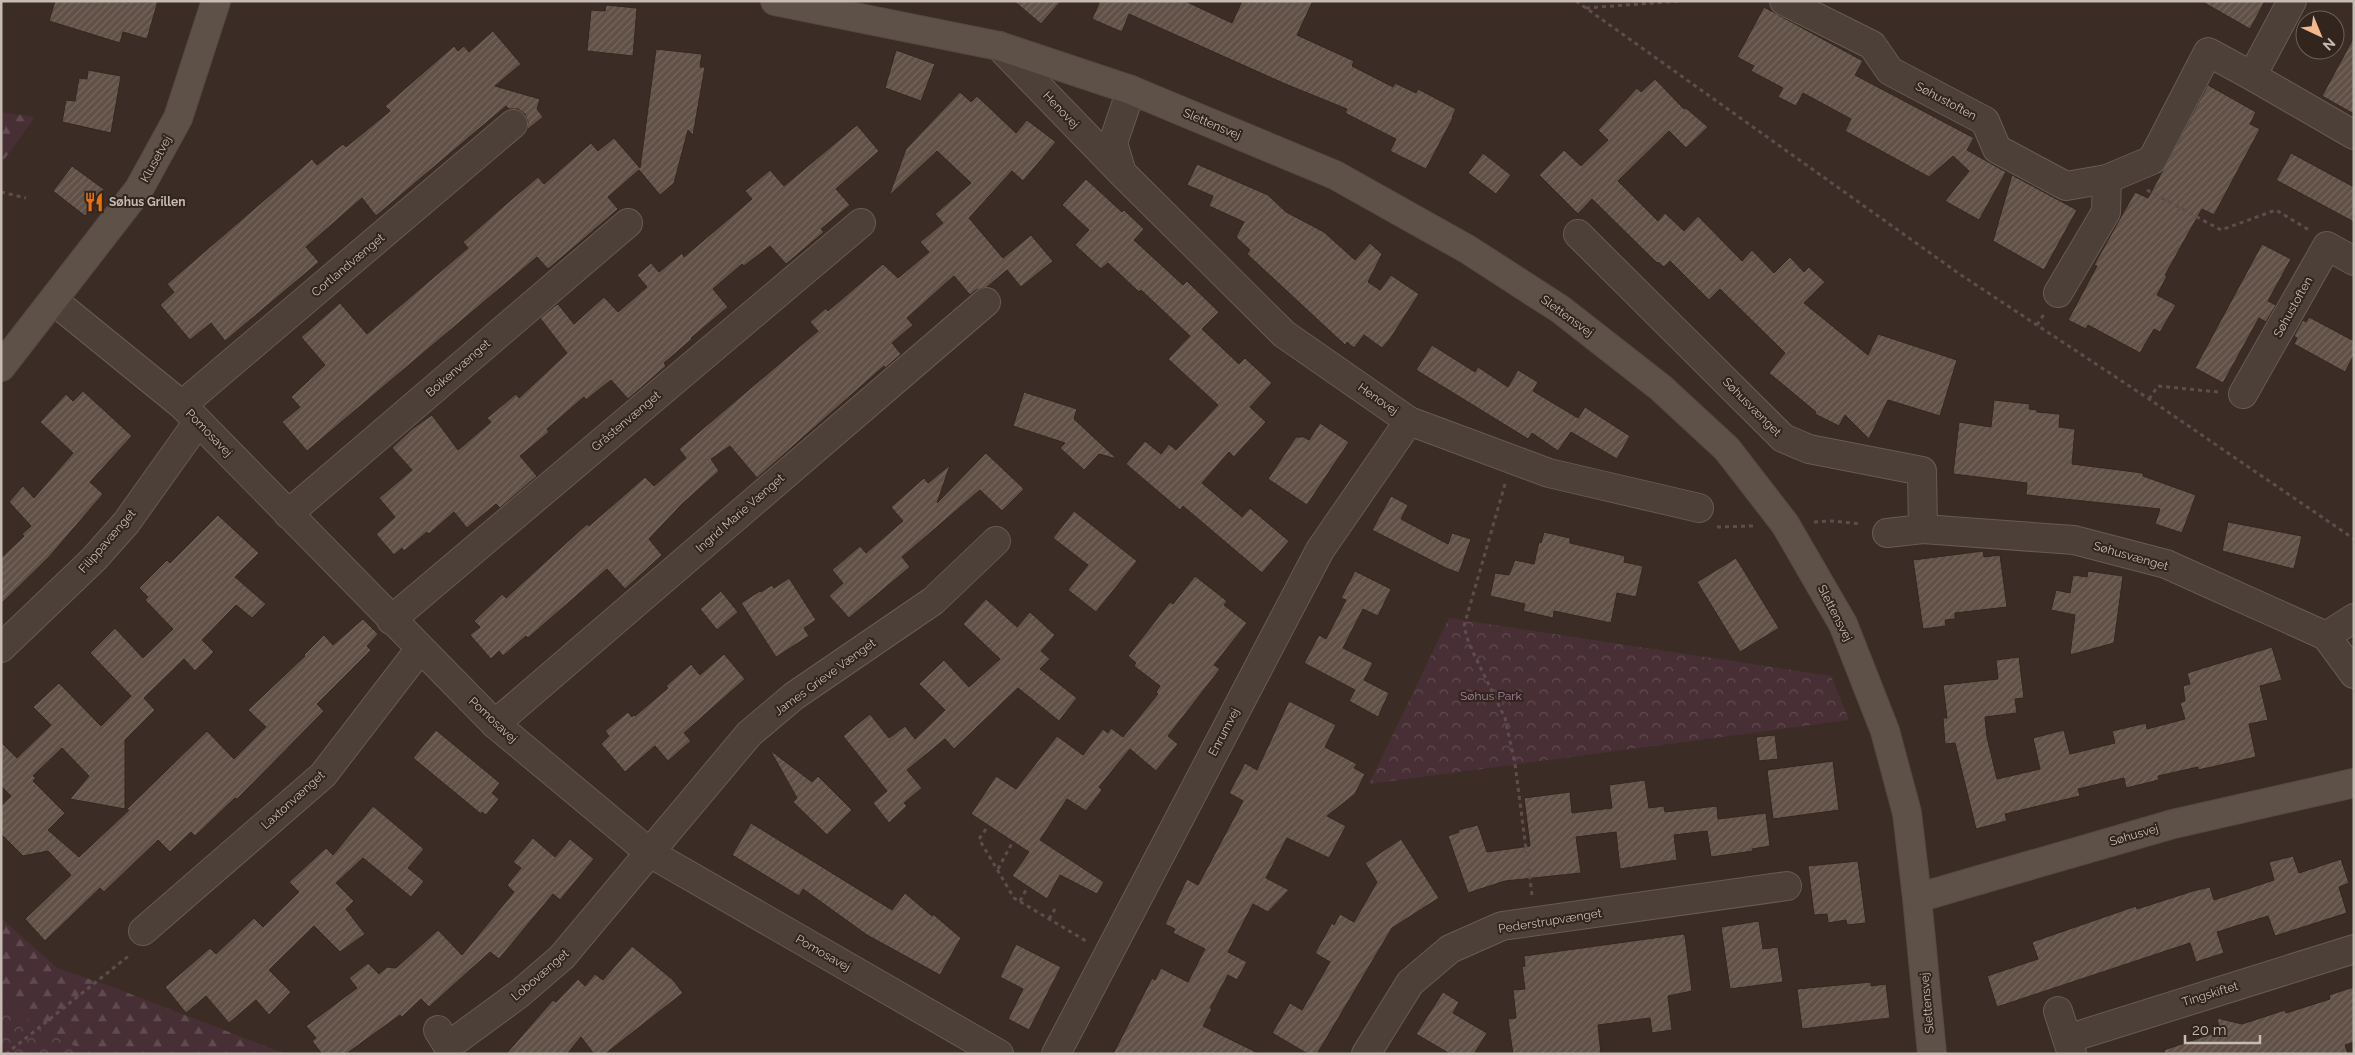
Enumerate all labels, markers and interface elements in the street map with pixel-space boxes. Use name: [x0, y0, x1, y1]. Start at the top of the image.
north arrow: [2295, 10, 2345, 60]
text: N: [2320, 35, 2338, 54]
street label: Søhustoften: [1913, 79, 1979, 123]
street label: Henovej: [1040, 89, 1082, 131]
street label: Slettensvej: [1181, 106, 1243, 142]
street label: Klusetvej: [138, 133, 174, 185]
restaurant icon: Søhus Grillen: [83, 191, 105, 213]
place label: Søhus Grillen: [109, 195, 186, 209]
street label: Cortlandvænget: [309, 230, 387, 300]
street label: Søhustoften: [2271, 274, 2315, 340]
street label: Slettensvej: [1538, 292, 1596, 340]
street label: Boikenvænget: [423, 336, 493, 400]
street label: Søhusvænget: [1720, 375, 1784, 439]
street label: Henovej: [1355, 380, 1401, 418]
street label: Gråstenvænget: [589, 388, 663, 454]
street label: Pomosavej: [183, 406, 235, 460]
street label: Ingrid Marie Vænget: [693, 471, 787, 555]
street label: Filippavænget: [76, 506, 138, 576]
street label: Søhusvænget: [2092, 539, 2170, 573]
street label: Slettensvej: [1815, 583, 1855, 643]
street label: James Grieve Vænget: [772, 636, 878, 718]
park label: Søhus Park: [1460, 689, 1523, 703]
street label: Pomosavej: [466, 694, 520, 746]
street label: Enrumvej: [1206, 706, 1242, 758]
street label: Laxtonvænget: [258, 768, 328, 832]
street label: Søhusvej: [2108, 821, 2160, 849]
street label: Pederstrupvænget: [1497, 906, 1603, 936]
street label: Pomosavej: [793, 932, 853, 974]
street label: Lobovænget: [509, 946, 571, 1004]
street label: Slettensvej: [1917, 972, 1937, 1034]
street label: Tingskiftet: [2180, 979, 2240, 1009]
scale bar: [2185, 1012, 2260, 1044]
text: 20 m: [2192, 1021, 2227, 1039]

